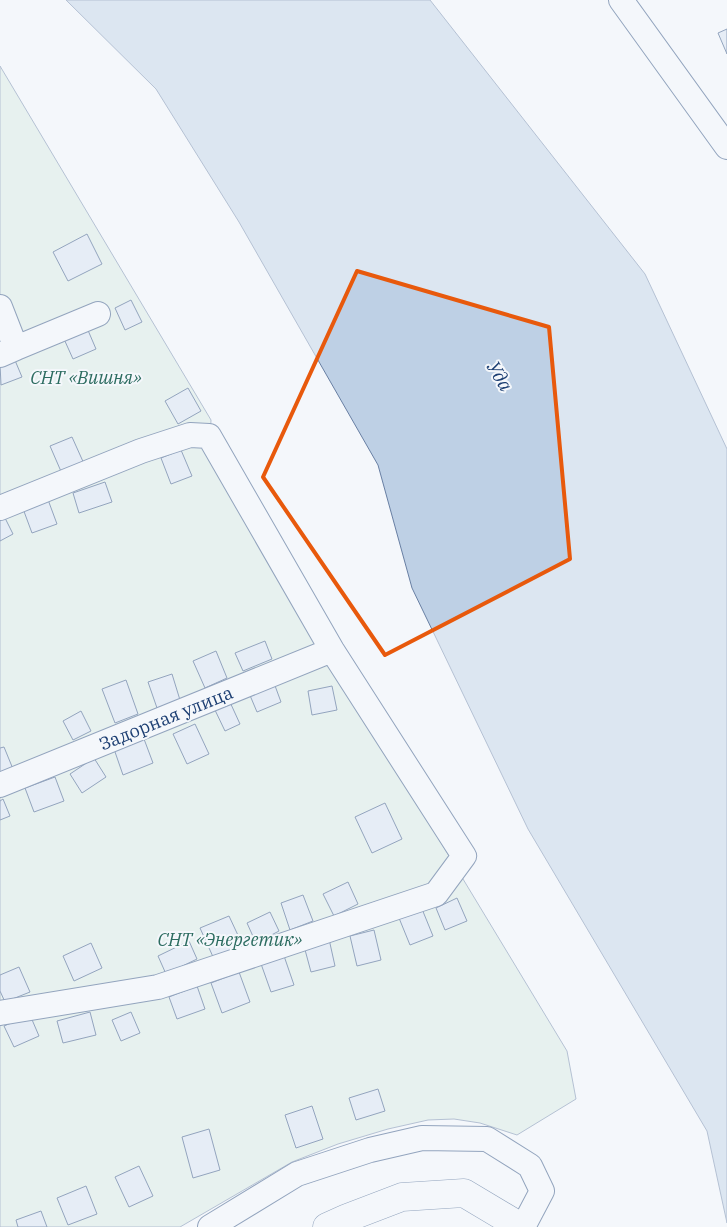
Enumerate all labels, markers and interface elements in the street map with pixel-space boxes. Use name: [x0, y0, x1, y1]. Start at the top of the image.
water label: Уда: [482, 357, 519, 396]
park label: СНТ «Вишня»: [30, 366, 142, 389]
street label: Задорная улица: [96, 681, 236, 755]
park label: СНТ «Энергетик»: [158, 928, 302, 951]

